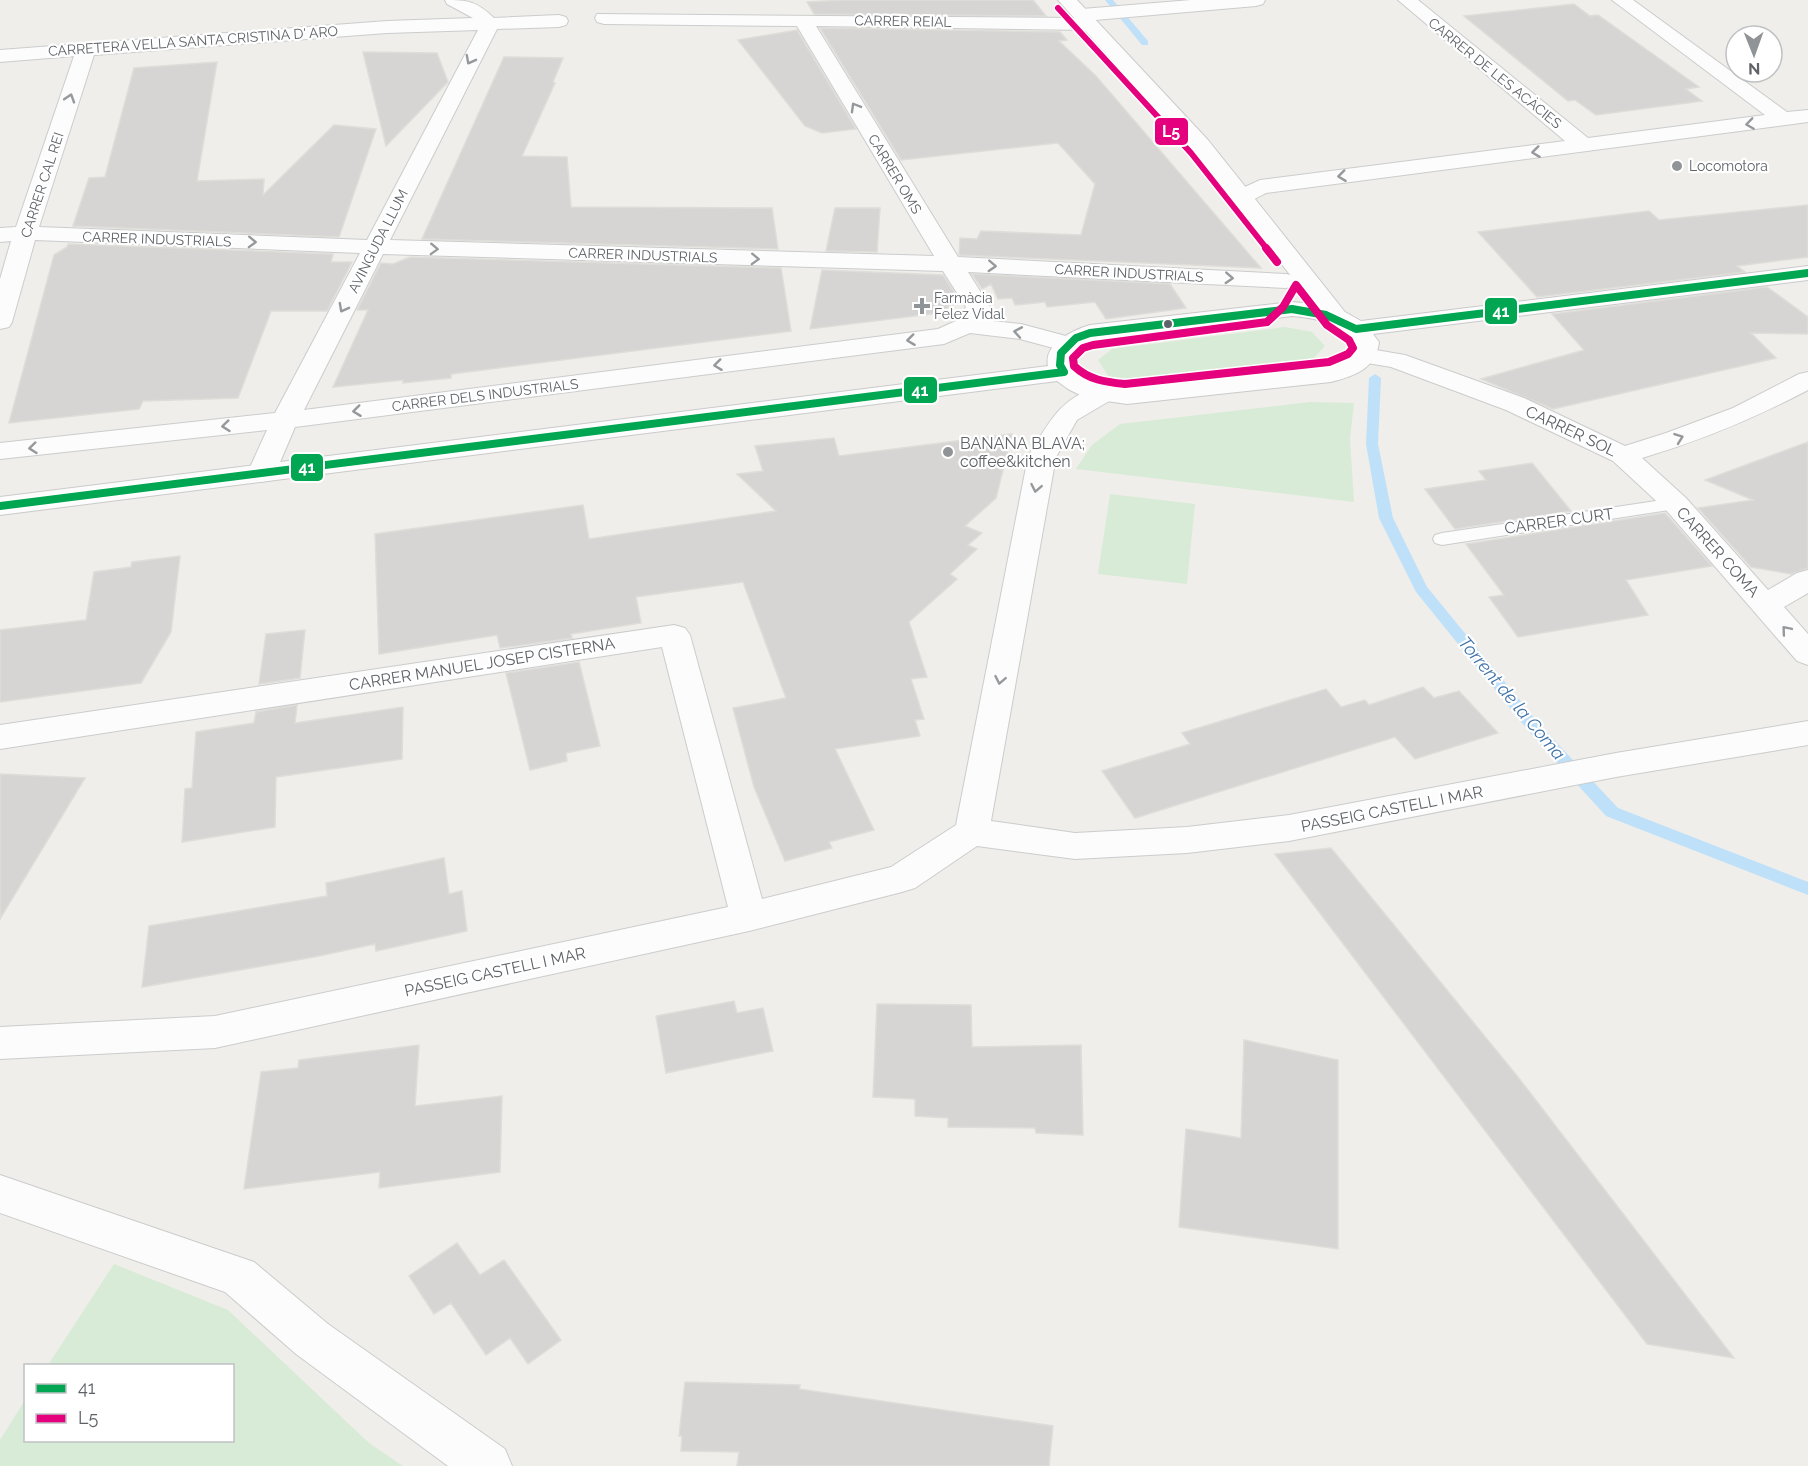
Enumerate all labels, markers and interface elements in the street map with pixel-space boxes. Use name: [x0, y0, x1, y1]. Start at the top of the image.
street label: CARRER REIAL: [854, 12, 952, 30]
street label: CARRER DE LES ACÀCIES: [1425, 14, 1566, 132]
street label: CARRETERA VELLA SANTA CRISTINA D' ARO: [47, 23, 339, 59]
north arrow: [1724, 24, 1784, 84]
one-way arrow: [466, 54, 477, 64]
text: N: [1748, 59, 1761, 78]
one-way arrow: [63, 93, 75, 104]
one-way arrow: [850, 103, 862, 113]
line badge: L5: [1154, 117, 1189, 146]
one-way arrow: [1745, 117, 1755, 129]
text: L5: [1162, 122, 1180, 141]
street label: CARRER CAL REI: [17, 130, 67, 240]
street label: CARRER OMS: [865, 131, 925, 217]
one-way arrow: [1531, 145, 1540, 158]
place label: Locomotora: [1689, 158, 1768, 174]
marker: Locomotora: [1670, 159, 1684, 173]
one-way arrow: [1338, 170, 1347, 182]
street label: AVINGUDA LLUM: [345, 187, 411, 295]
street label: CARRER INDUSTRIALS: [82, 228, 232, 250]
one-way arrow: [247, 236, 256, 249]
one-way arrow: [430, 243, 439, 255]
street label: CARRER INDUSTRIALS: [568, 244, 718, 266]
one-way arrow: [750, 252, 759, 265]
one-way arrow: [987, 260, 996, 273]
street label: CARRER INDUSTRIALS: [1054, 261, 1204, 285]
one-way arrow: [1224, 272, 1233, 285]
place label: Farmàcia Felez Vidal: [934, 290, 1005, 322]
line badge: 41: [1484, 297, 1518, 325]
marker: Farmàcia Felez Vidal: [915, 299, 929, 313]
one-way arrow: [339, 302, 351, 313]
text: 41: [1492, 302, 1510, 321]
unlabelled marker: [1162, 318, 1174, 330]
one-way arrow: [1013, 326, 1023, 339]
one-way arrow: [906, 333, 916, 346]
one-way arrow: [713, 358, 722, 370]
street label: CARRER DELS INDUSTRIALS: [391, 376, 580, 414]
line badge: 41: [903, 376, 938, 404]
text: 41: [911, 381, 929, 400]
street label: CARRER SOL: [1523, 402, 1620, 461]
one-way arrow: [353, 404, 362, 416]
one-way arrow: [222, 420, 231, 432]
one-way arrow: [1673, 432, 1684, 445]
place label: BANANA BLAVA; coffee&kitchen: [960, 434, 1085, 471]
one-way arrow: [28, 441, 37, 453]
marker: BANANA BLAVA; coffee&kitchen: [941, 445, 955, 459]
line badge: 41: [290, 453, 324, 482]
text: 41: [298, 458, 316, 477]
one-way arrow: [1030, 483, 1043, 493]
street label: CARRER COMA: [1673, 503, 1763, 601]
street label: CARRER CURT: [1503, 504, 1615, 538]
one-way arrow: [1782, 626, 1793, 637]
water label: Torrent de la Coma: [1454, 632, 1570, 764]
street label: CARRER MANUEL JOSEP CISTERNA: [348, 634, 616, 694]
one-way arrow: [995, 675, 1007, 685]
street label: PASSEIG CASTELL I MAR: [1300, 782, 1484, 836]
street label: PASSEIG CASTELL I MAR: [403, 944, 587, 1000]
legend: [24, 1364, 234, 1442]
text: 41: [78, 1377, 96, 1398]
text: L5: [78, 1407, 98, 1428]

